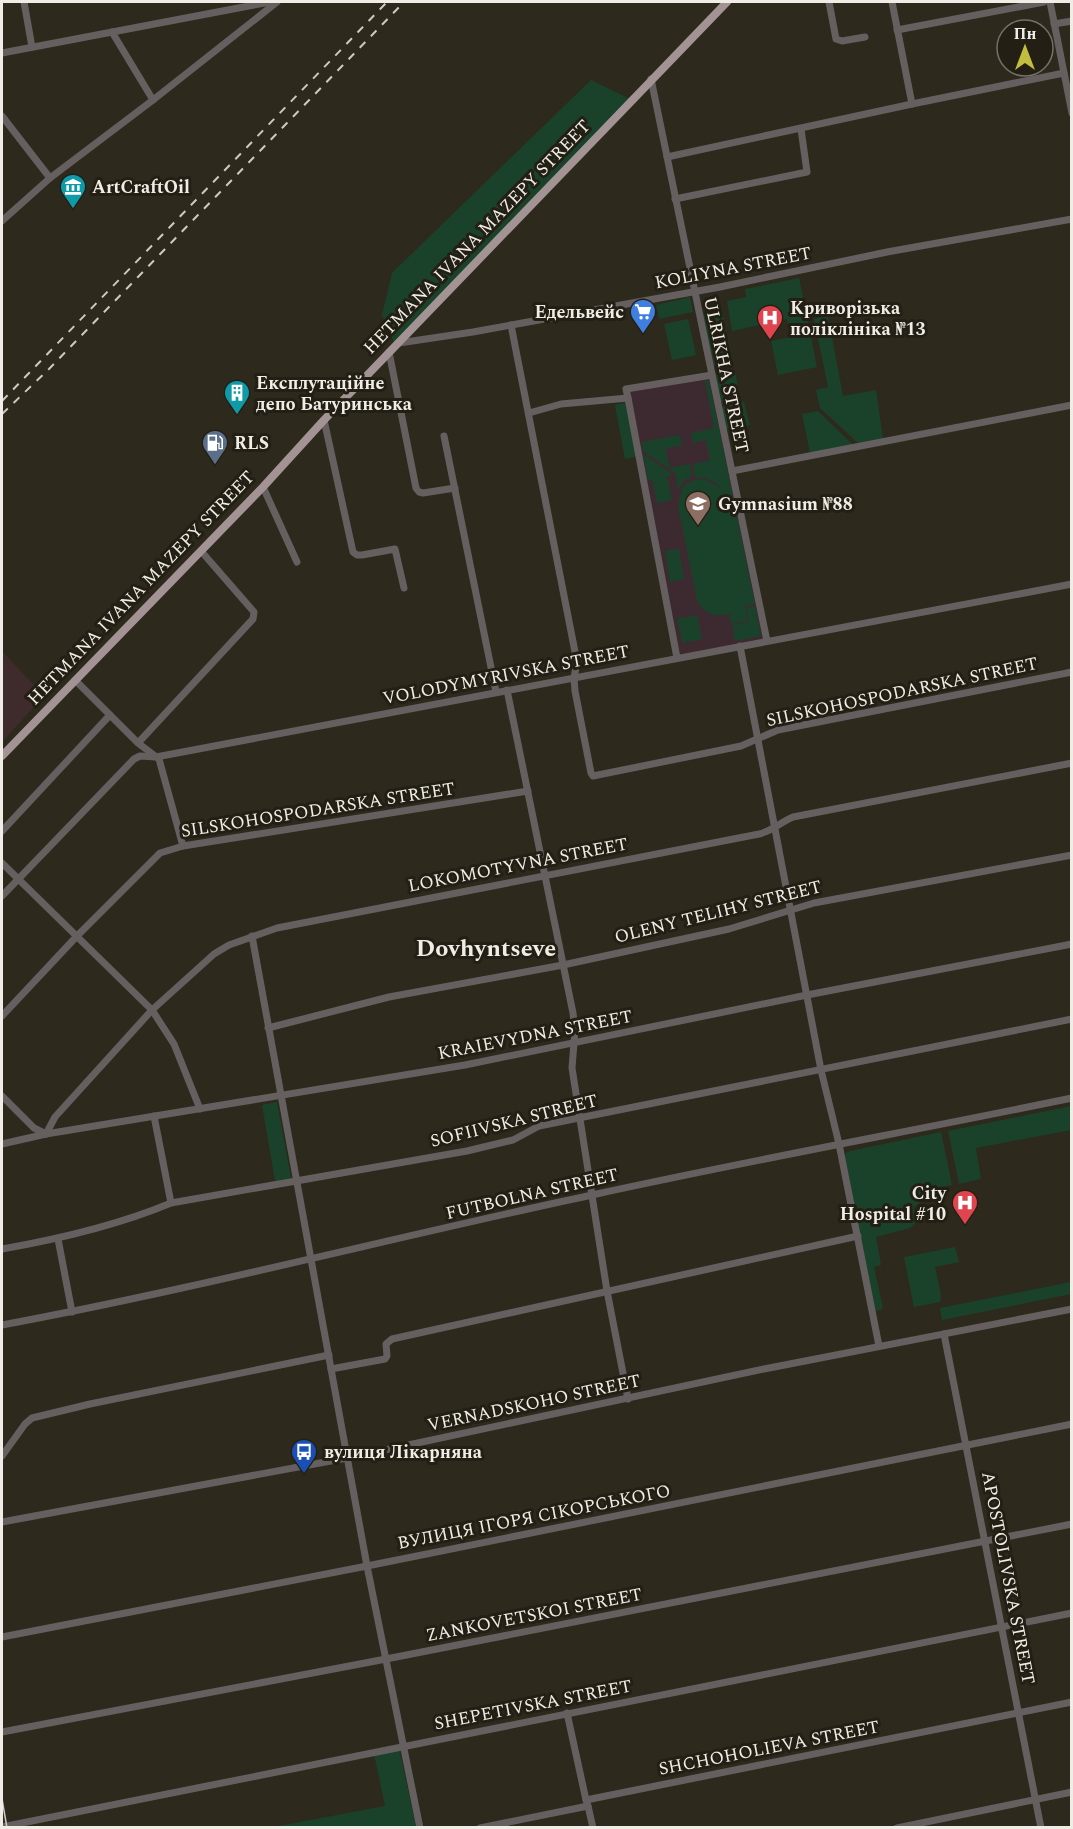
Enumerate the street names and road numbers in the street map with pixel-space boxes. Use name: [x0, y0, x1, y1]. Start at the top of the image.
street label: HETMANA IVANA MAZEPY STREET: [357, 114, 597, 360]
street label: KOLIYNA STREET: [652, 240, 814, 296]
street label: ULRIKHA STREET: [696, 294, 756, 456]
street label: HETMANA IVANA MAZEPY STREET: [21, 465, 261, 711]
street label: VOLODYMYRIVSKA STREET: [380, 638, 632, 712]
street label: SILSKOHOSPODARSKA STREET: [764, 650, 1040, 734]
street label: SILSKOHOSPODARSKA STREET: [179, 775, 457, 845]
street label: LOKOMOTYVNA STREET: [406, 830, 630, 900]
street label: OLENY TELIHY STREET: [612, 873, 824, 951]
street label: KRAIEVYDNA STREET: [435, 1003, 635, 1067]
street label: SOFIIVSKA STREET: [427, 1087, 601, 1155]
street label: FUTBOLNA STREET: [443, 1161, 621, 1227]
street label: VERNADSKOHO STREET: [425, 1367, 643, 1439]
street label: APOSTOLIVSKA STREET: [974, 1469, 1042, 1687]
street label: ВУЛИЦЯ ІГОРЯ СІКОРСЬКОГО: [395, 1477, 673, 1557]
street label: ZANKOVETSKOI STREET: [424, 1581, 644, 1649]
street label: SHEPETIVSKA STREET: [432, 1673, 634, 1737]
street label: SHCHOHOLIEVA STREET: [656, 1713, 882, 1783]

